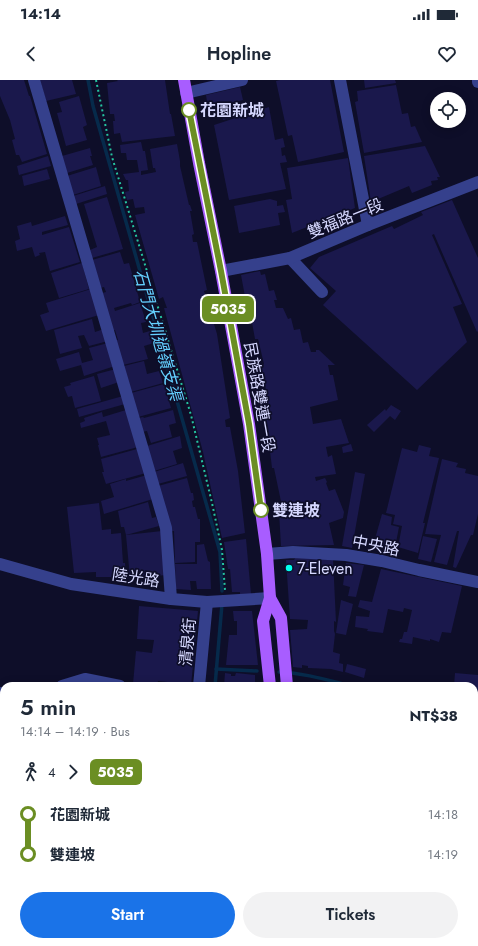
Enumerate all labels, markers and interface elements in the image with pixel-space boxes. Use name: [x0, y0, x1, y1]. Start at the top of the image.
text: 14:14: [20, 3, 61, 25]
text: Hopline: [207, 41, 271, 67]
icon: back: [20, 43, 42, 65]
icon: heart: [436, 43, 458, 65]
map controls: [430, 92, 466, 128]
button: locate: [430, 92, 466, 128]
place label: 花園新城: [200, 99, 264, 122]
marker: 花園新城: [181, 102, 197, 118]
street label: 雙福路一段: [304, 193, 387, 244]
water label: 石門大圳過嶺支渠: [128, 266, 189, 407]
line badge: 5035: [200, 296, 256, 322]
text: 5035: [210, 299, 246, 319]
street label: 民族路雙連一段: [238, 340, 281, 454]
place label: 雙連坡: [272, 499, 320, 522]
marker: 雙連坡: [253, 502, 269, 518]
street label: 中央路: [350, 530, 402, 561]
place label: 7-Eleven: [297, 557, 353, 580]
street label: 陸光路: [110, 562, 161, 593]
marker: 7-Eleven: [284, 563, 294, 573]
street label: 清泉街: [174, 617, 201, 667]
text: 5 min: [20, 691, 76, 723]
text: NT$38: [410, 705, 458, 727]
text: 14:14 – 14:19 · Bus: [20, 722, 130, 741]
icon: walk: [20, 761, 42, 783]
icon: forward: [62, 761, 84, 783]
text: 5035: [98, 762, 134, 782]
text: 4: [48, 763, 56, 782]
text: 花園新城: [50, 804, 110, 826]
text: 14:18: [428, 805, 458, 824]
text: 雙連坡: [50, 844, 95, 866]
text: 14:19: [427, 845, 458, 864]
button: Start: [20, 892, 235, 938]
button: Tickets: [243, 892, 458, 938]

